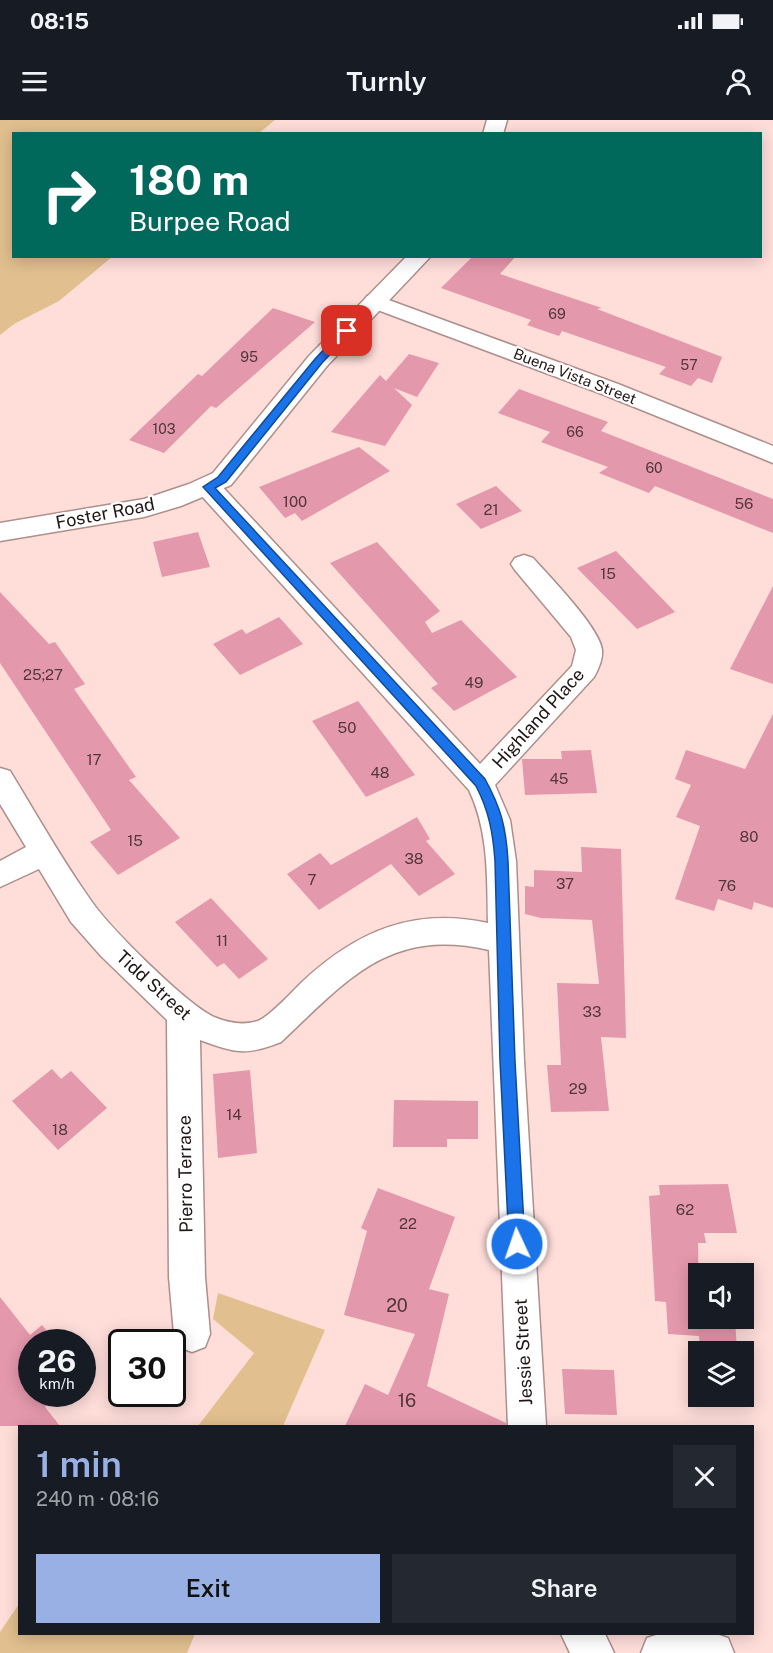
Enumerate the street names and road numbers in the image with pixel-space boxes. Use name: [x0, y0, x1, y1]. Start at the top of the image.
street label: Buena Vista Street: [511, 345, 639, 407]
street label: Foster Road: [54, 493, 156, 533]
street label: Highland Place: [488, 664, 588, 772]
street label: Tidd Street: [112, 946, 196, 1024]
street label: Pierro Terrace: [173, 1115, 197, 1233]
street label: Jessie Street: [510, 1298, 536, 1406]

